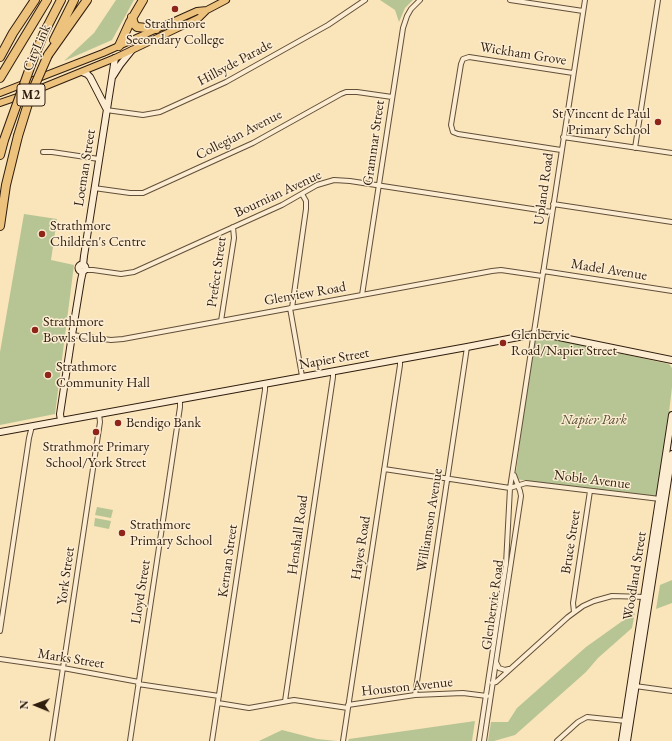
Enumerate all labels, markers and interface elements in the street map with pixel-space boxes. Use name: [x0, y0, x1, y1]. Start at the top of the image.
marker: Strathmore Secondary College: [170, 4, 180, 14]
place label: Strathmore Secondary College: [126, 16, 224, 48]
street label: CityLink: [19, 22, 55, 74]
street label: Hillsyde Parade: [195, 36, 275, 90]
street label: Wickham Grove: [478, 39, 568, 69]
road number: M2: [17, 84, 45, 106]
street label: Grammar Street: [360, 99, 388, 187]
street label: Collegian Avenue: [193, 106, 285, 164]
place label: St Vincent de Paul Primary School: [552, 106, 650, 138]
marker: St Vincent de Paul Primary School: [653, 117, 663, 127]
street label: Loeman Street: [71, 128, 99, 208]
street label: Upland Road: [531, 152, 557, 226]
street label: Bournian Avenue: [232, 167, 324, 221]
place label: Strathmore Children's Centre: [50, 218, 146, 250]
marker: Strathmore Children's Centre: [37, 229, 47, 239]
street label: Prefect Street: [204, 236, 230, 308]
street label: Madel Avenue: [570, 256, 648, 284]
street label: Glenview Road: [263, 279, 347, 309]
place label: Strathmore Bowls Club: [43, 314, 106, 346]
marker: Strathmore Bowls Club: [30, 325, 40, 335]
place label: Glenbervie Road/Napier Street: [511, 327, 617, 360]
marker: Glenbervie Road/Napier Street: [498, 338, 508, 348]
street label: Napier Street: [298, 345, 370, 373]
place label: Strathmore Community Hall: [56, 359, 150, 392]
marker: Strathmore Community Hall: [43, 370, 53, 380]
park label: Napier Park: [561, 412, 627, 428]
place label: Bendigo Bank: [126, 415, 201, 431]
marker: Bendigo Bank: [113, 418, 123, 428]
marker: Strathmore Primary School/York Street: [91, 427, 101, 437]
place label: Strathmore Primary School/York Street: [43, 439, 149, 472]
street label: Williamson Avenue: [414, 467, 446, 573]
street label: Noble Avenue: [553, 467, 631, 493]
street label: Henshall Road: [284, 494, 312, 576]
street label: Bruce Street: [558, 509, 584, 575]
street label: Hayes Road: [348, 515, 374, 581]
place label: Strathmore Primary School: [130, 517, 212, 550]
street label: Kernan Street: [215, 523, 241, 599]
marker: Strathmore Primary School: [117, 528, 127, 538]
street label: Woodland Street: [620, 531, 650, 621]
street label: York Street: [54, 546, 78, 606]
street label: Lloyd Street: [128, 559, 154, 625]
street label: Glenbervie Road: [478, 559, 508, 651]
street label: Marks Street: [36, 645, 106, 673]
street label: Houston Avenue: [360, 674, 454, 700]
north arrow: [16, 685, 56, 725]
text: N: [17, 700, 31, 709]

